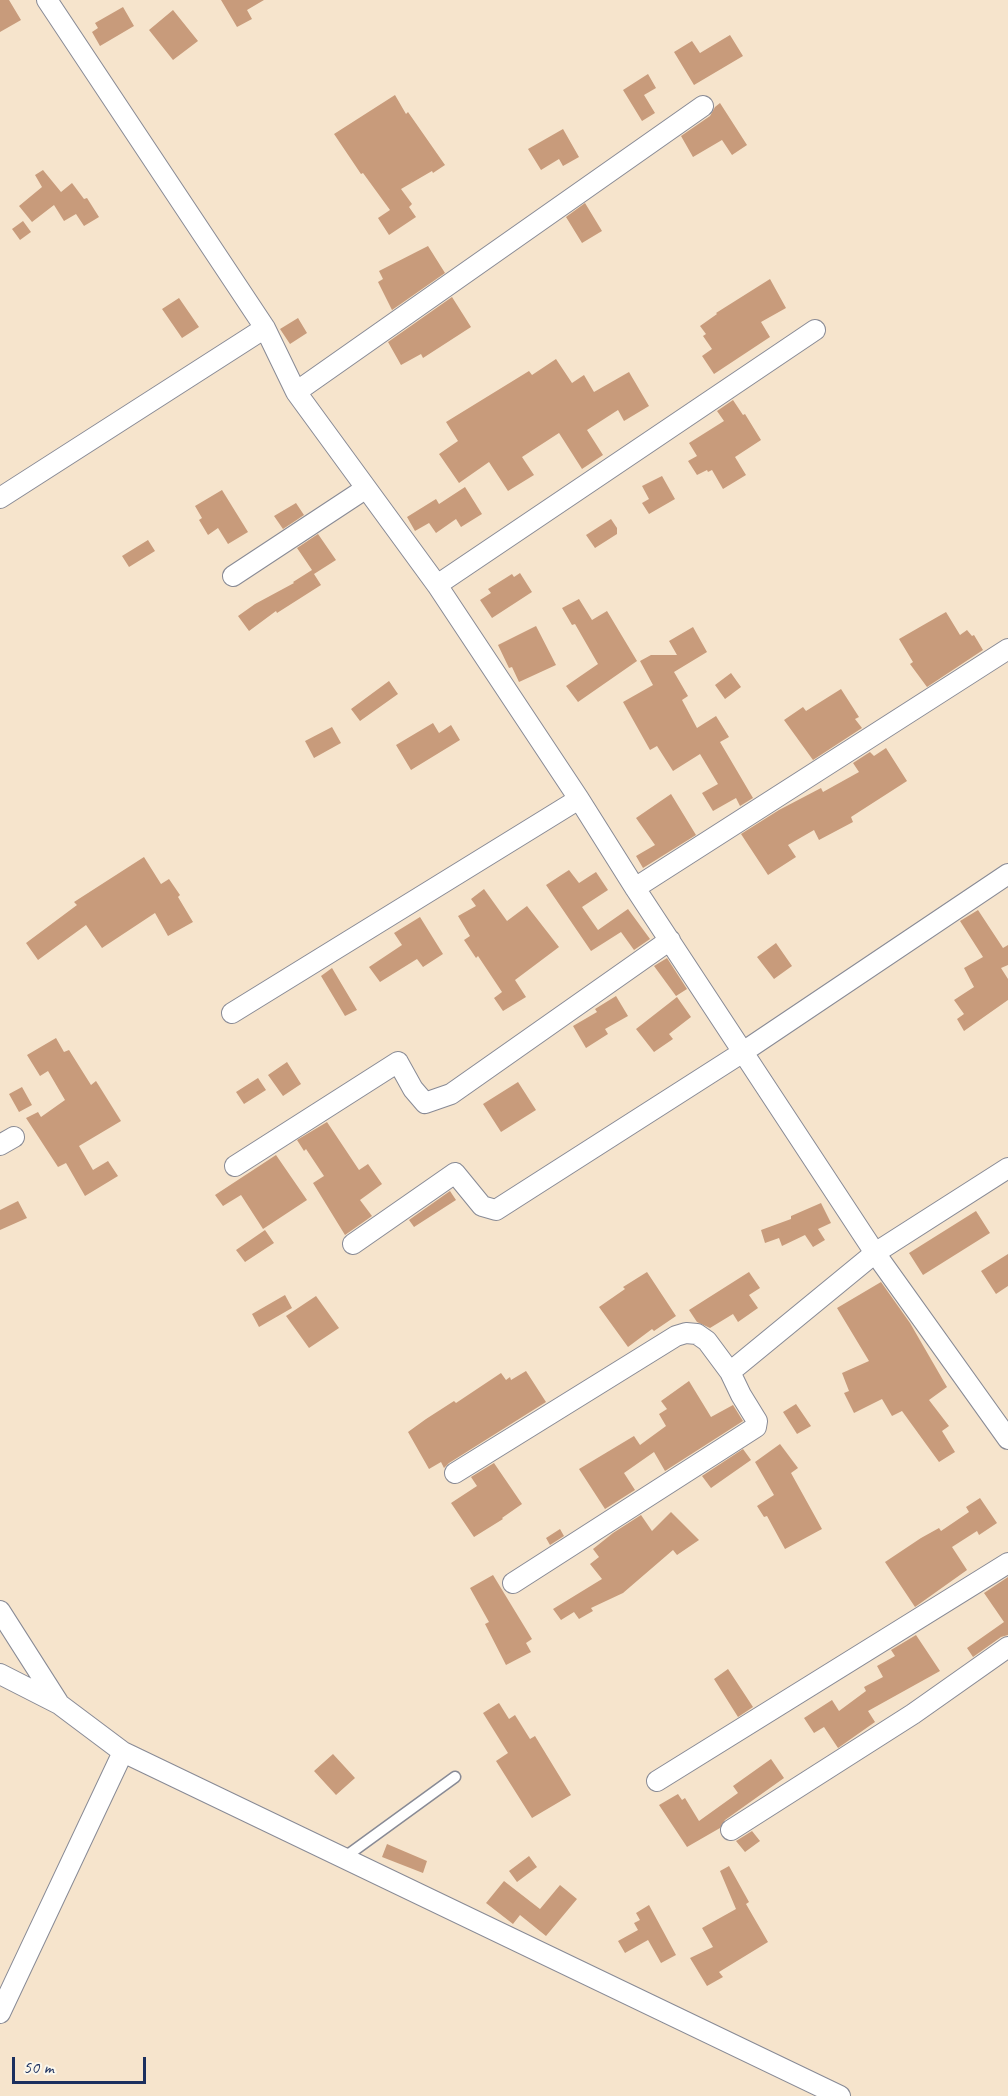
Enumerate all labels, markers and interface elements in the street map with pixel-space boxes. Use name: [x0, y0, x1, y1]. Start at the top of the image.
scale bar: [15, 2045, 148, 2083]
text: 50 m: [23, 2056, 54, 2078]

